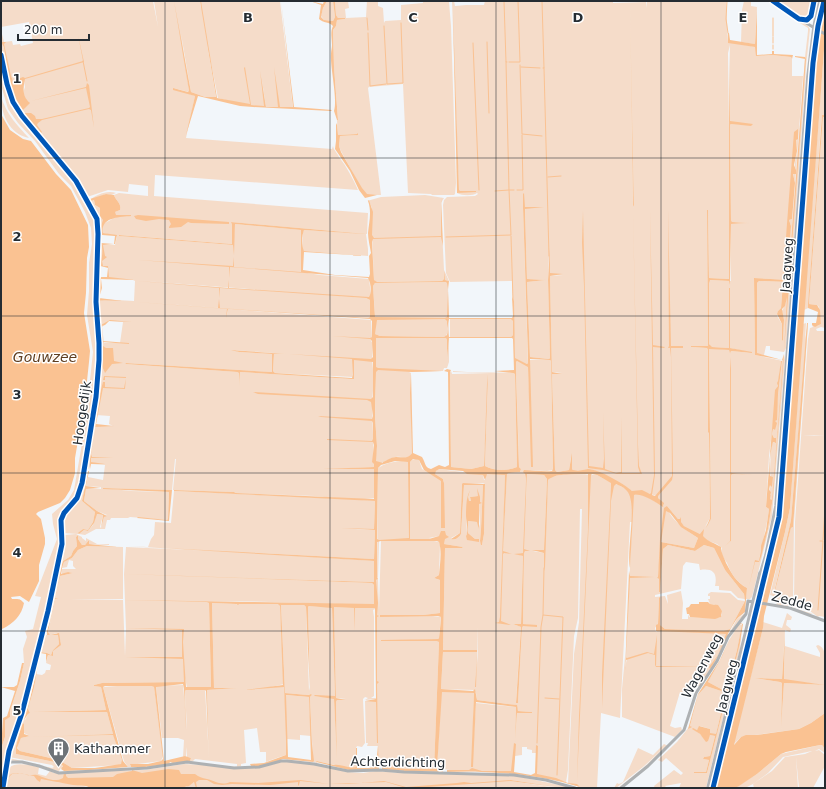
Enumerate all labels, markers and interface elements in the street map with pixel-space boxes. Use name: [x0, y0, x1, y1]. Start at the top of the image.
text: B: [243, 10, 253, 25]
text: C: [408, 10, 418, 25]
text: D: [573, 10, 584, 25]
text: E: [739, 10, 747, 25]
scale bar: [18, 16, 89, 42]
text: 200 m: [24, 23, 62, 37]
text: 1: [12, 71, 22, 86]
text: 2: [12, 229, 22, 244]
street label: Jaagweg: [778, 237, 796, 294]
water label: Gouwzee: [13, 349, 77, 365]
street label: Hoogedijk: [70, 379, 94, 446]
text: 3: [12, 387, 22, 402]
text: 4: [12, 545, 22, 560]
street label: Zedde: [770, 588, 814, 614]
street label: Wagenweg: [679, 631, 725, 701]
street label: Jaagweg: [713, 658, 741, 715]
text: 5: [12, 703, 22, 718]
building icon: Kathammer: [45, 735, 71, 768]
place label: Kathammer: [74, 741, 151, 756]
street label: Achterdichting: [351, 754, 445, 770]

